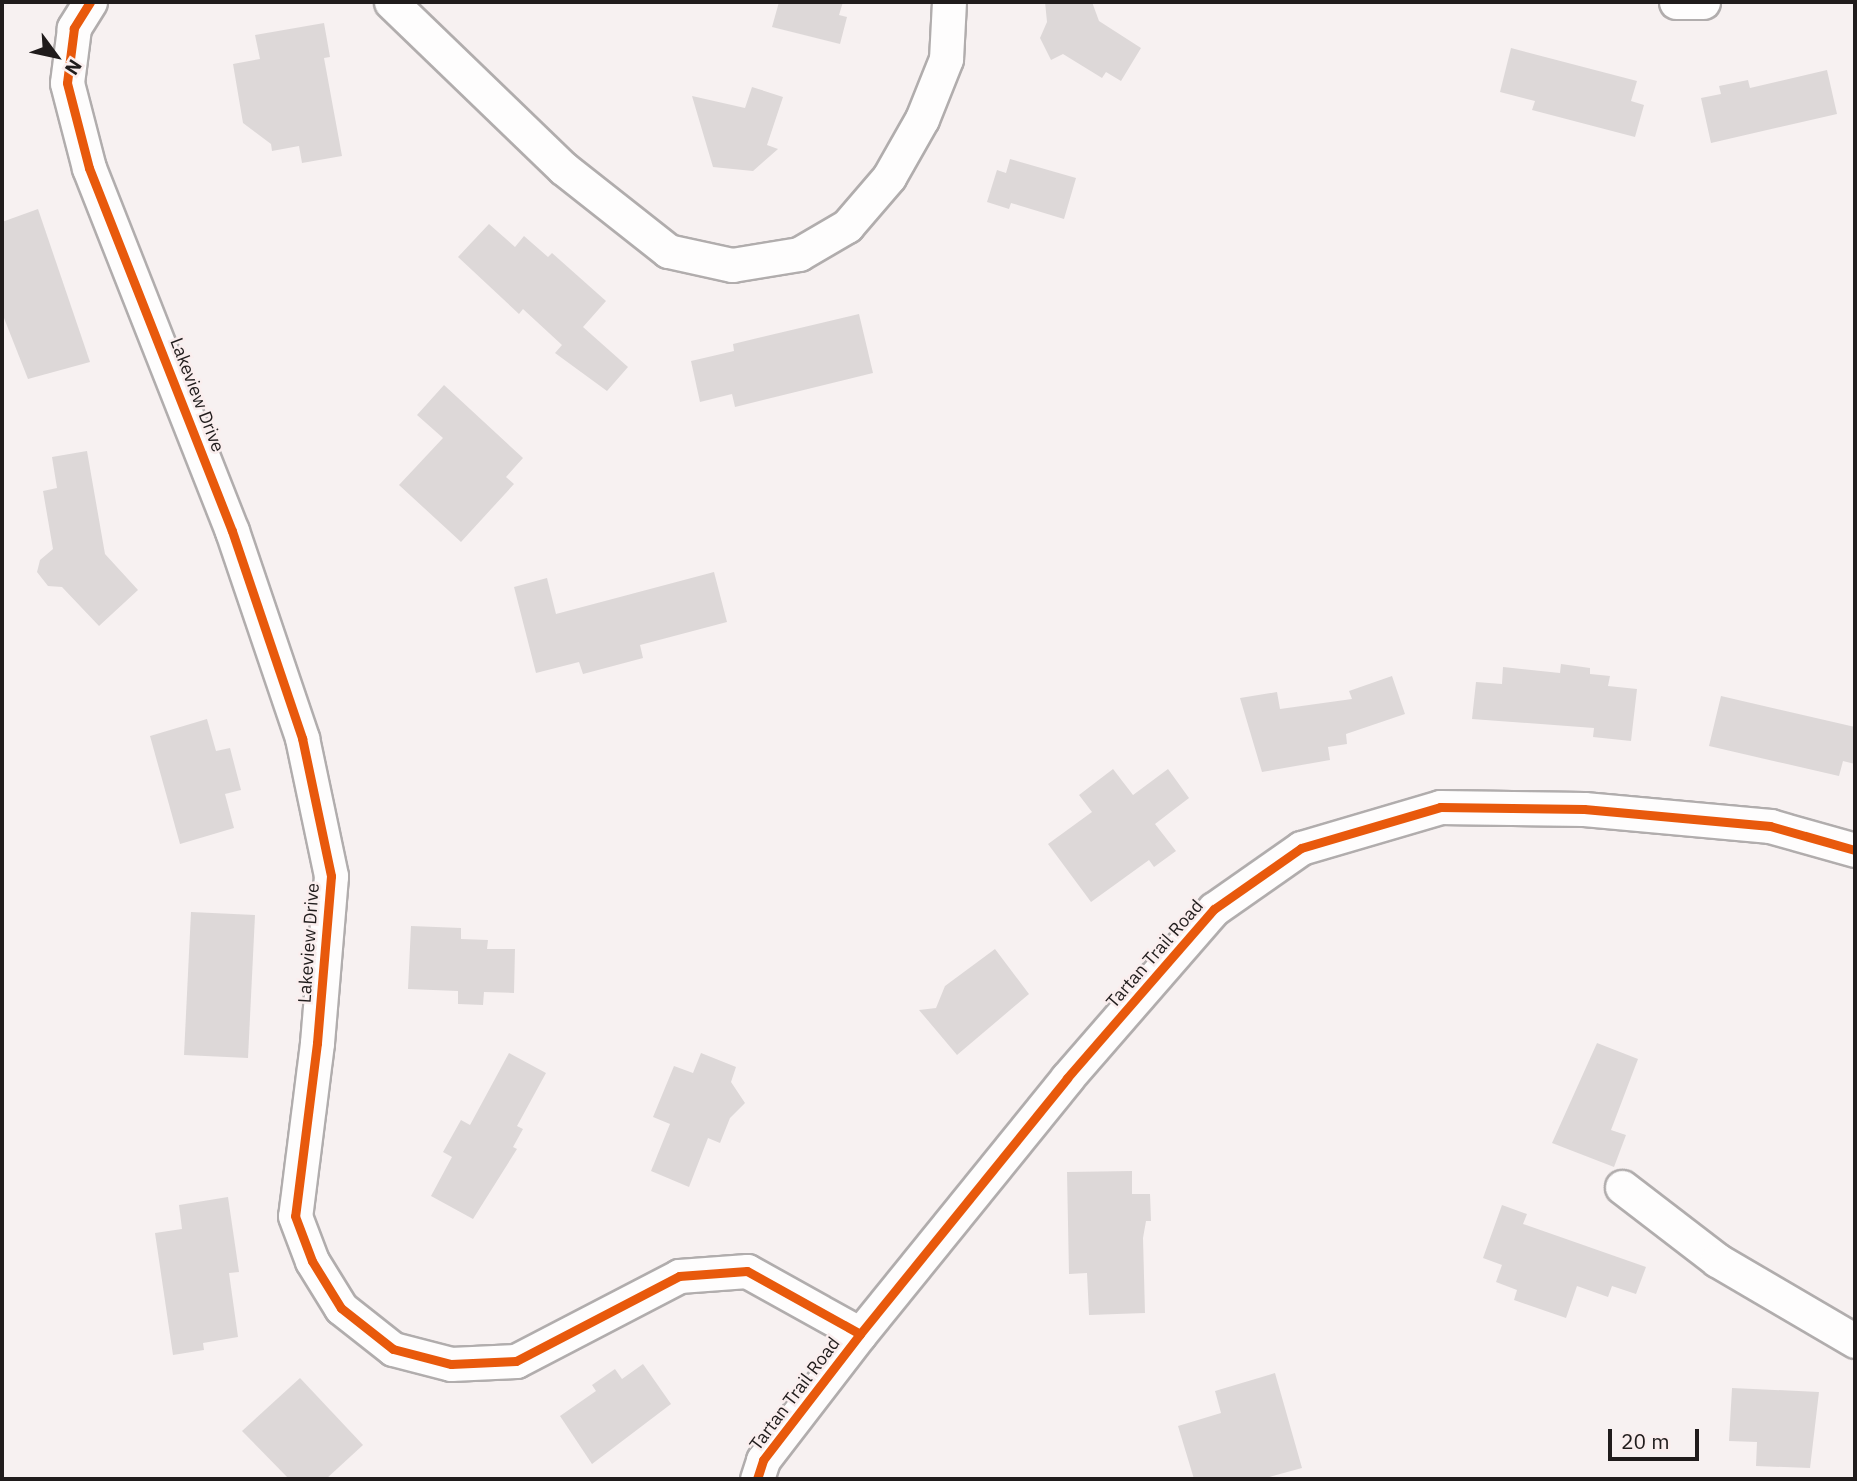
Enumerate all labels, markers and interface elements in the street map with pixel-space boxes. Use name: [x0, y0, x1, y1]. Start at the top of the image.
north arrow: [21, 21, 91, 91]
text: N: [60, 55, 87, 80]
street label: Lakeview Drive: [165, 335, 229, 455]
street label: Lakeview Drive: [294, 882, 324, 1004]
street label: Tartan Trail Road: [1102, 895, 1208, 1013]
street label: Tartan Trail Road: [745, 1333, 845, 1455]
scale bar: [1612, 1414, 1703, 1458]
text: 20 m: [1621, 1427, 1670, 1455]

